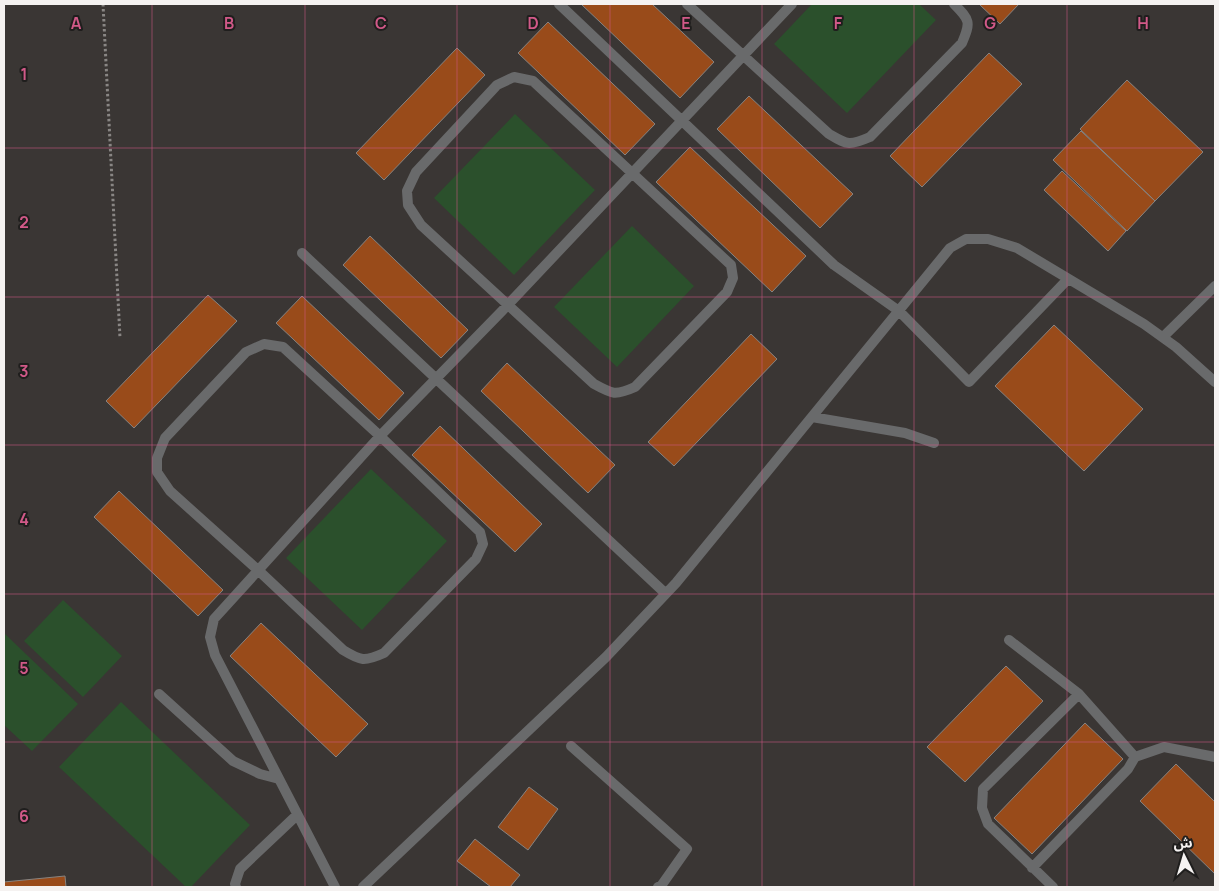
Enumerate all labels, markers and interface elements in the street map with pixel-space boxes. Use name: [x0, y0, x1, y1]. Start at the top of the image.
text: A: [71, 12, 82, 34]
text: B: [224, 12, 234, 34]
text: C: [375, 12, 387, 34]
text: D: [527, 12, 539, 34]
text: E: [681, 12, 691, 34]
text: F: [834, 12, 843, 34]
text: G: [984, 12, 996, 34]
text: H: [1137, 12, 1149, 34]
text: 1: [20, 63, 28, 85]
text: 2: [19, 211, 29, 233]
text: 3: [19, 360, 29, 382]
text: 4: [19, 508, 29, 530]
text: 5: [19, 657, 29, 679]
text: 6: [19, 805, 29, 827]
north arrow: [1159, 831, 1209, 881]
text: ش: [1172, 832, 1193, 853]

